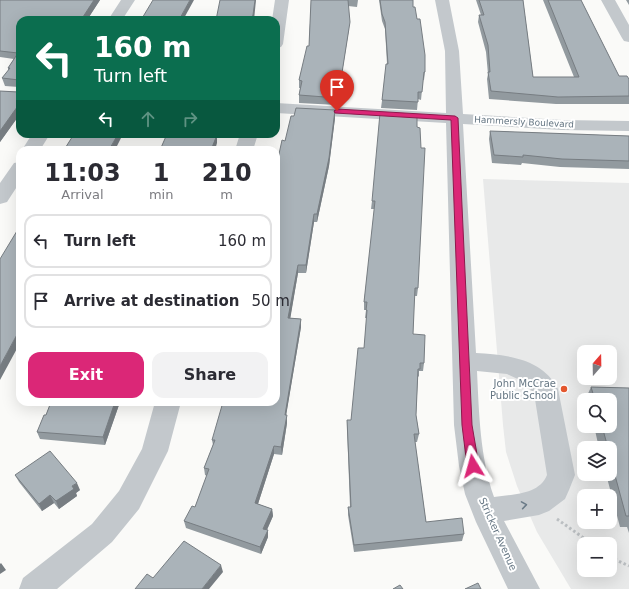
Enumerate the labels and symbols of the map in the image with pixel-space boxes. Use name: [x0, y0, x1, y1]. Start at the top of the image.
pin: [320, 70, 354, 111]
street label: Hammersly Boulevard: [474, 114, 574, 130]
north arrow: [577, 345, 617, 385]
place label: John McCrae Public School: [490, 378, 556, 401]
marker: John McCrae Public School: [559, 384, 569, 394]
position arrow: [452, 445, 494, 487]
street label: Stricker Avenue: [477, 496, 519, 572]
one-way arrow: [521, 501, 527, 510]

